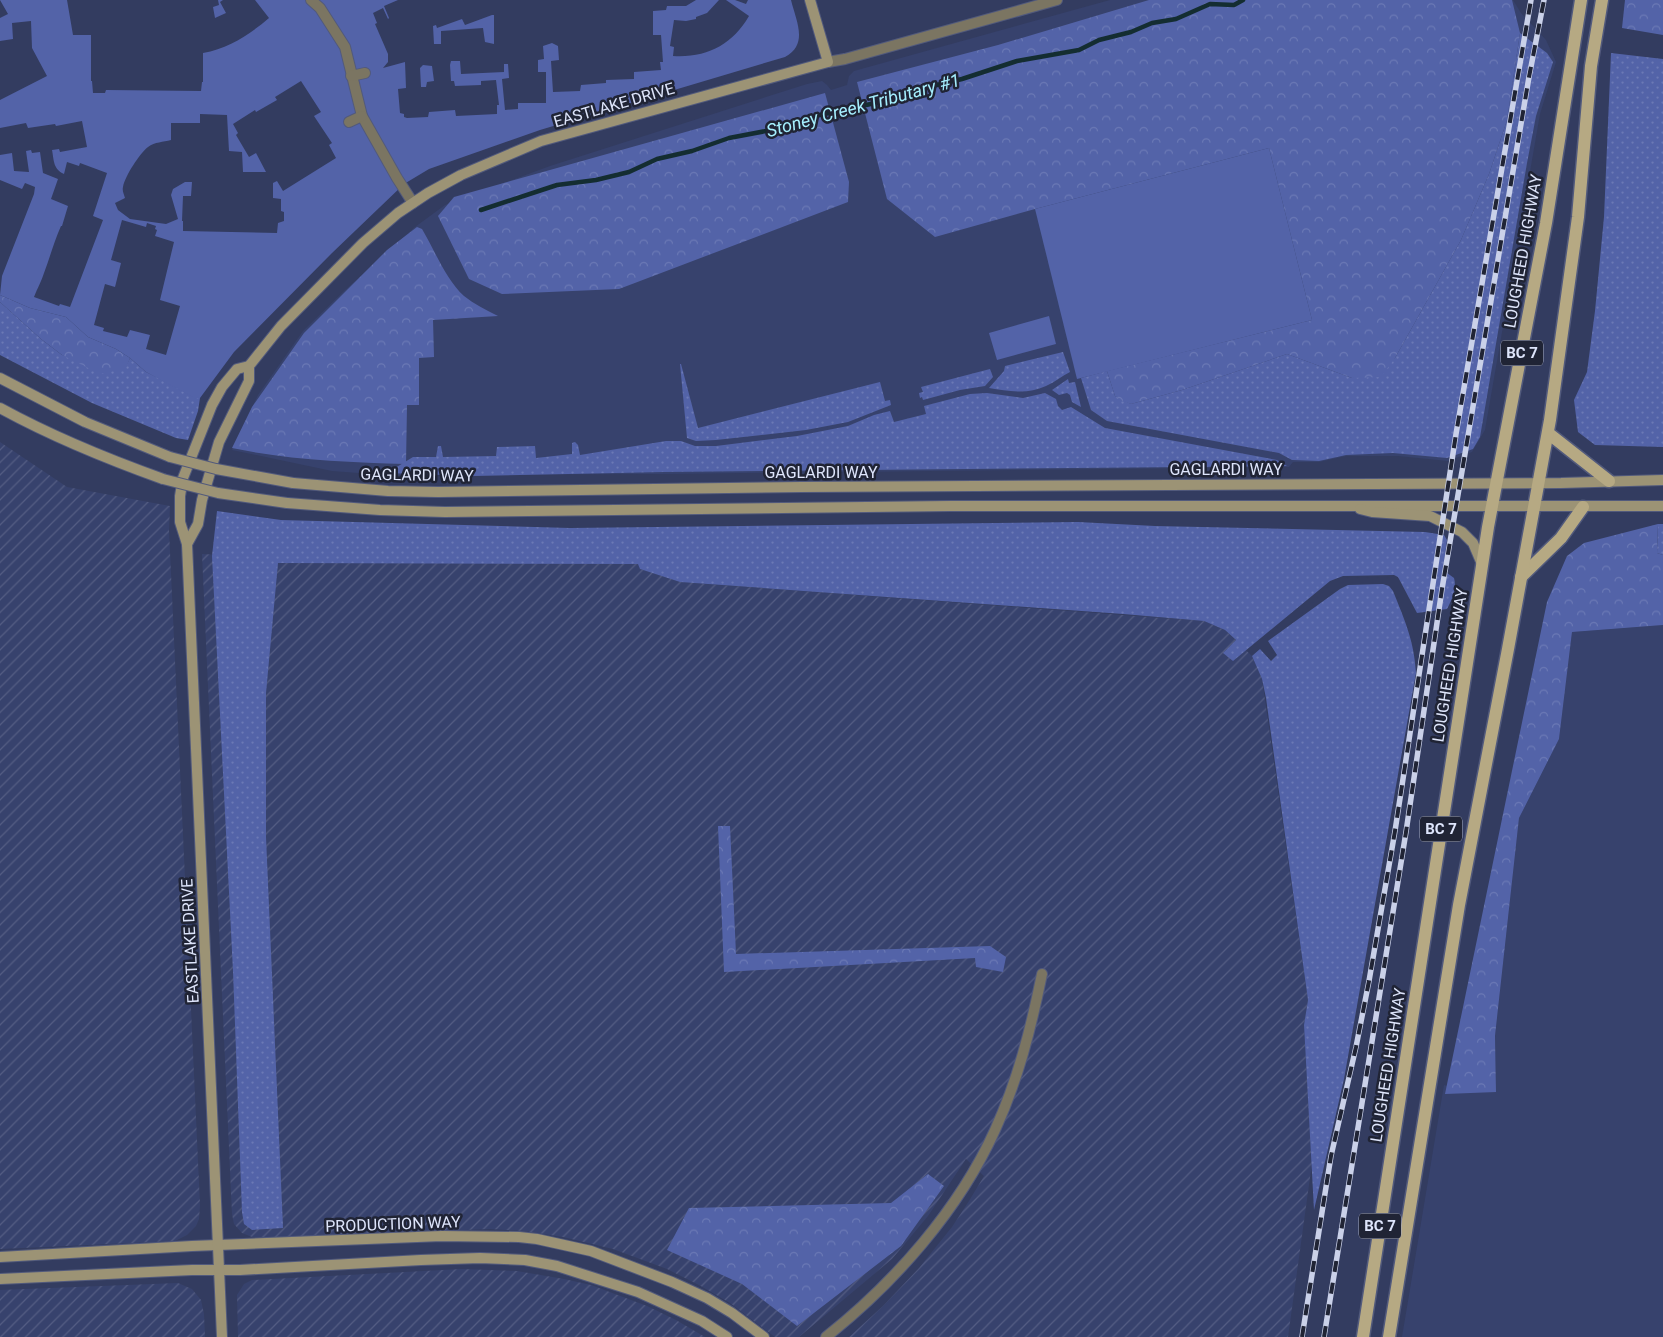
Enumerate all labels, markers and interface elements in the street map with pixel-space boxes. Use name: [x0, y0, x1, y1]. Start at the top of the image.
water label: Stoney Creek Tributary #1: [764, 69, 962, 141]
street label: EASTLAKE DRIVE: [551, 79, 677, 131]
street label: LOUGHEED HIGHWAY: [1500, 172, 1546, 329]
road number: BC 7: [1501, 340, 1543, 366]
street label: GAGLARDI WAY: [1169, 460, 1283, 479]
street label: GAGLARDI WAY: [764, 463, 878, 482]
street label: GAGLARDI WAY: [360, 465, 474, 485]
street label: LOUGHEED HIGHWAY: [1428, 586, 1472, 743]
road number: BC 7: [1420, 816, 1462, 842]
street label: EASTLAKE DRIVE: [177, 878, 203, 1004]
street label: LOUGHEED HIGHWAY: [1366, 986, 1410, 1143]
street label: PRODUCTION WAY: [325, 1212, 461, 1236]
road number: BC 7: [1359, 1214, 1401, 1238]

